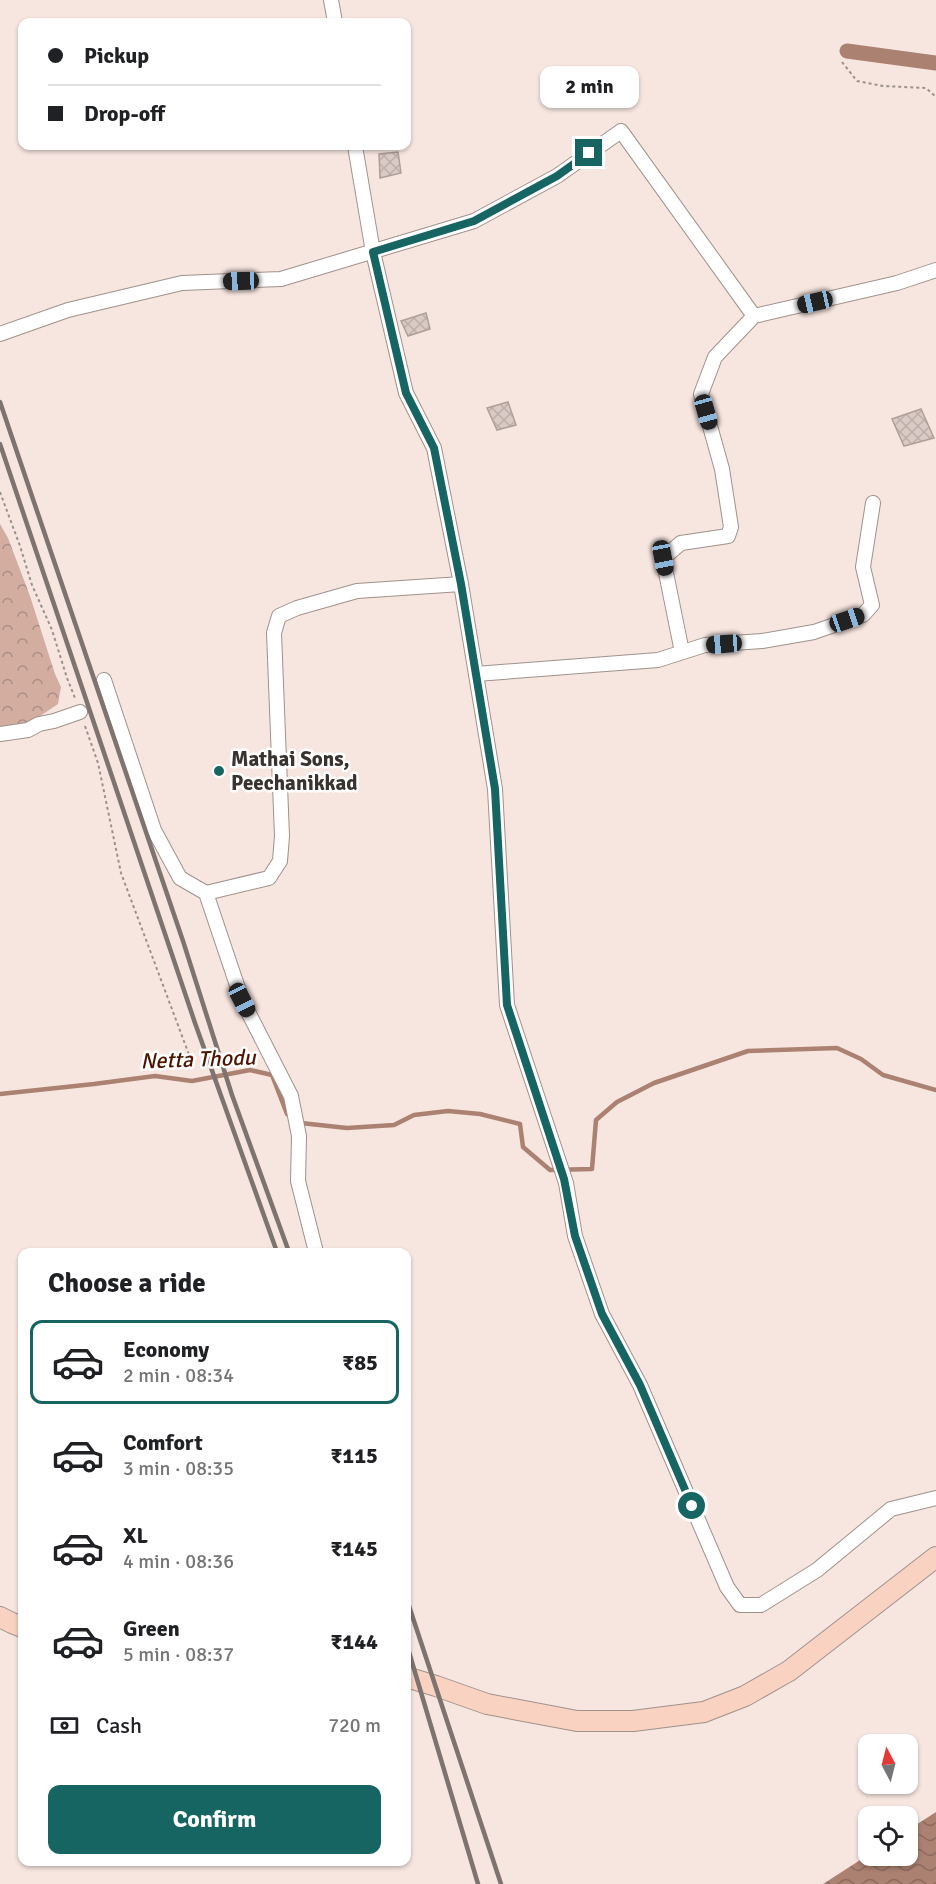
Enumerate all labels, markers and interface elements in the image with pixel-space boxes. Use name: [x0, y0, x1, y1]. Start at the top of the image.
text: Pickup: [84, 42, 149, 69]
callout: 2 min: [540, 66, 638, 108]
text: 2 min: [565, 74, 614, 99]
text: Drop-off: [84, 100, 165, 127]
route end: [575, 139, 602, 166]
car: [223, 271, 259, 291]
car: [795, 289, 835, 315]
car: [692, 392, 720, 432]
car: [651, 539, 675, 577]
car: [827, 606, 867, 634]
car: [705, 634, 743, 654]
place label: Mathai Sons, Peechanikkad: [231, 746, 358, 796]
marker: Mathai Sons, Peechanikkad: [212, 764, 226, 778]
car: [226, 980, 258, 1020]
water label: Netta Thodu: [140, 1043, 258, 1075]
text: Choose a ride: [48, 1267, 206, 1300]
icon: car: [51, 1335, 105, 1389]
text: Economy: [123, 1336, 209, 1363]
text: ₹85: [342, 1349, 378, 1376]
text: 2 min · 08:34: [123, 1363, 234, 1388]
icon: car: [51, 1428, 105, 1482]
text: Comfort: [123, 1429, 203, 1456]
text: ₹115: [330, 1442, 378, 1469]
text: 3 min · 08:35: [123, 1456, 234, 1481]
route start: [678, 1492, 705, 1519]
icon: car: [51, 1521, 105, 1575]
text: XL: [123, 1522, 148, 1549]
text: ₹145: [330, 1535, 378, 1562]
text: 4 min · 08:36: [123, 1549, 234, 1574]
icon: car: [51, 1614, 105, 1668]
text: Green: [123, 1615, 180, 1642]
text: ₹144: [330, 1628, 378, 1655]
text: 5 min · 08:37: [123, 1642, 234, 1667]
icon: cash: [48, 1709, 81, 1742]
text: Cash: [96, 1712, 142, 1739]
text: 720 m: [328, 1713, 381, 1738]
north arrow: [858, 1734, 918, 1794]
map controls: [858, 1734, 918, 1866]
button: Confirm: [48, 1785, 381, 1854]
button: locate: [858, 1806, 918, 1866]

